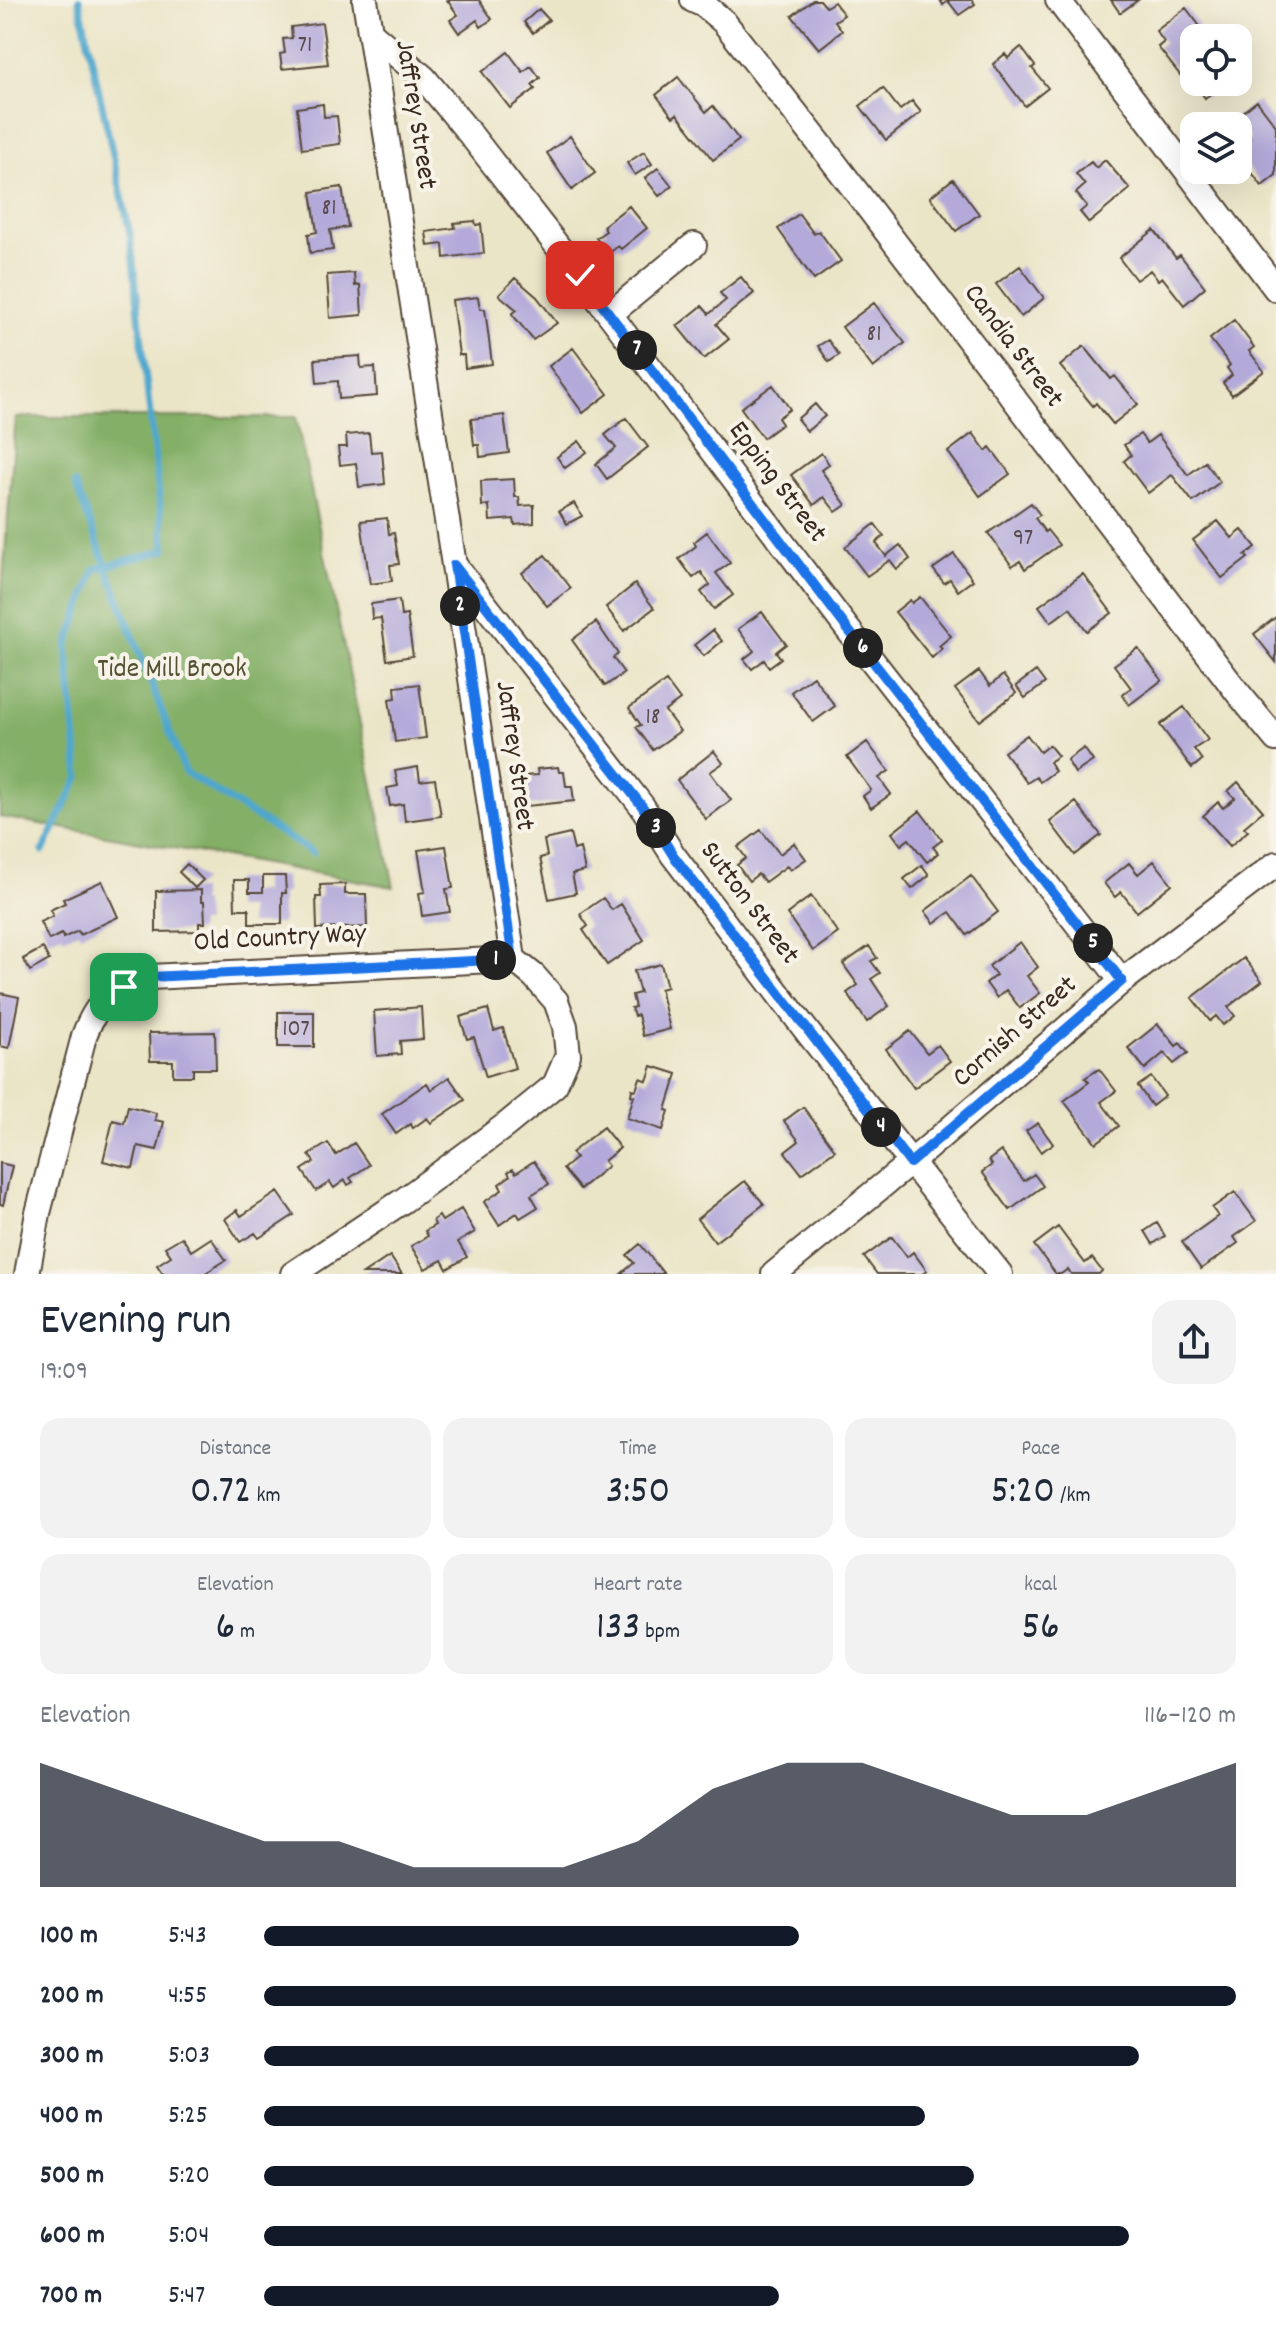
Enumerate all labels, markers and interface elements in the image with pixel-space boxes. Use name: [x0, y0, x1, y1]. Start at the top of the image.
map controls: [1180, 24, 1252, 184]
button: locate: [1180, 24, 1252, 96]
house number: 71: [298, 29, 312, 63]
street label: Jaffrey Street: [382, 37, 446, 193]
button: layers: [1180, 112, 1252, 184]
house number: 81: [322, 192, 336, 226]
pin: [546, 241, 614, 309]
icon: check: [558, 253, 602, 297]
street label: Candia Street: [952, 277, 1072, 417]
house number: 81: [867, 318, 881, 352]
pin: 7: [617, 330, 657, 370]
text: 7: [633, 334, 641, 365]
street label: Epping Street: [717, 414, 835, 552]
house number: 97: [1013, 522, 1033, 556]
pin: 2: [440, 586, 480, 626]
text: 2: [455, 590, 465, 621]
pin: 6: [843, 628, 883, 668]
text: 6: [858, 632, 868, 663]
park label: Tide Mill Brook: [97, 651, 247, 691]
street label: Jaffrey Street: [483, 679, 543, 833]
house number: 18: [646, 701, 660, 735]
pin: 3: [636, 808, 676, 848]
text: 3: [651, 812, 661, 843]
street label: Sutton Street: [688, 834, 808, 974]
street label: Old Country Way: [193, 915, 368, 964]
pin: 5: [1073, 923, 1113, 963]
text: 5: [1088, 927, 1098, 958]
pin: 1: [476, 940, 516, 980]
text: 1: [494, 944, 498, 975]
pin: [90, 953, 158, 1021]
icon: arrive: [102, 965, 146, 1009]
street label: Cornish Street: [945, 967, 1087, 1099]
house number: 107: [282, 1013, 310, 1047]
pin: 4: [861, 1107, 901, 1147]
text: 4: [876, 1111, 886, 1142]
text: Evening run: [40, 1292, 231, 1355]
button: share: [1152, 1300, 1236, 1384]
text: 19:09: [40, 1354, 88, 1391]
text: Distance: [199, 1434, 271, 1465]
text: Time: [619, 1434, 657, 1465]
text: Pace: [1021, 1434, 1060, 1465]
text: 0.72: [190, 1465, 251, 1522]
text: 3:50: [606, 1465, 670, 1522]
text: 5:20: [991, 1465, 1055, 1522]
text: km: [251, 1481, 281, 1512]
text: /km: [1055, 1481, 1091, 1512]
text: Elevation: [197, 1570, 274, 1601]
text: Heart rate: [594, 1570, 682, 1601]
text: kcal: [1024, 1570, 1057, 1601]
text: 6: [215, 1601, 235, 1658]
text: 133: [596, 1601, 640, 1658]
text: 56: [1022, 1601, 1060, 1658]
text: m: [235, 1617, 255, 1648]
text: bpm: [640, 1617, 680, 1648]
text: Elevation: [40, 1698, 130, 1735]
text: 116–120 m: [1144, 1698, 1236, 1735]
text: 100 m: [40, 1918, 98, 1955]
text: 5:43: [168, 1918, 207, 1955]
text: 200 m: [40, 1978, 104, 2015]
text: 4:55: [168, 1978, 207, 2015]
text: 300 m: [40, 2038, 104, 2075]
text: 5:03: [168, 2038, 210, 2075]
text: 400 m: [40, 2098, 103, 2135]
text: 5:25: [168, 2098, 208, 2135]
text: 500 m: [40, 2158, 104, 2195]
text: 5:20: [168, 2158, 210, 2195]
text: 600 m: [40, 2218, 105, 2255]
text: 5:04: [168, 2218, 209, 2255]
text: 700 m: [40, 2278, 102, 2315]
text: 5:47: [168, 2278, 205, 2315]

